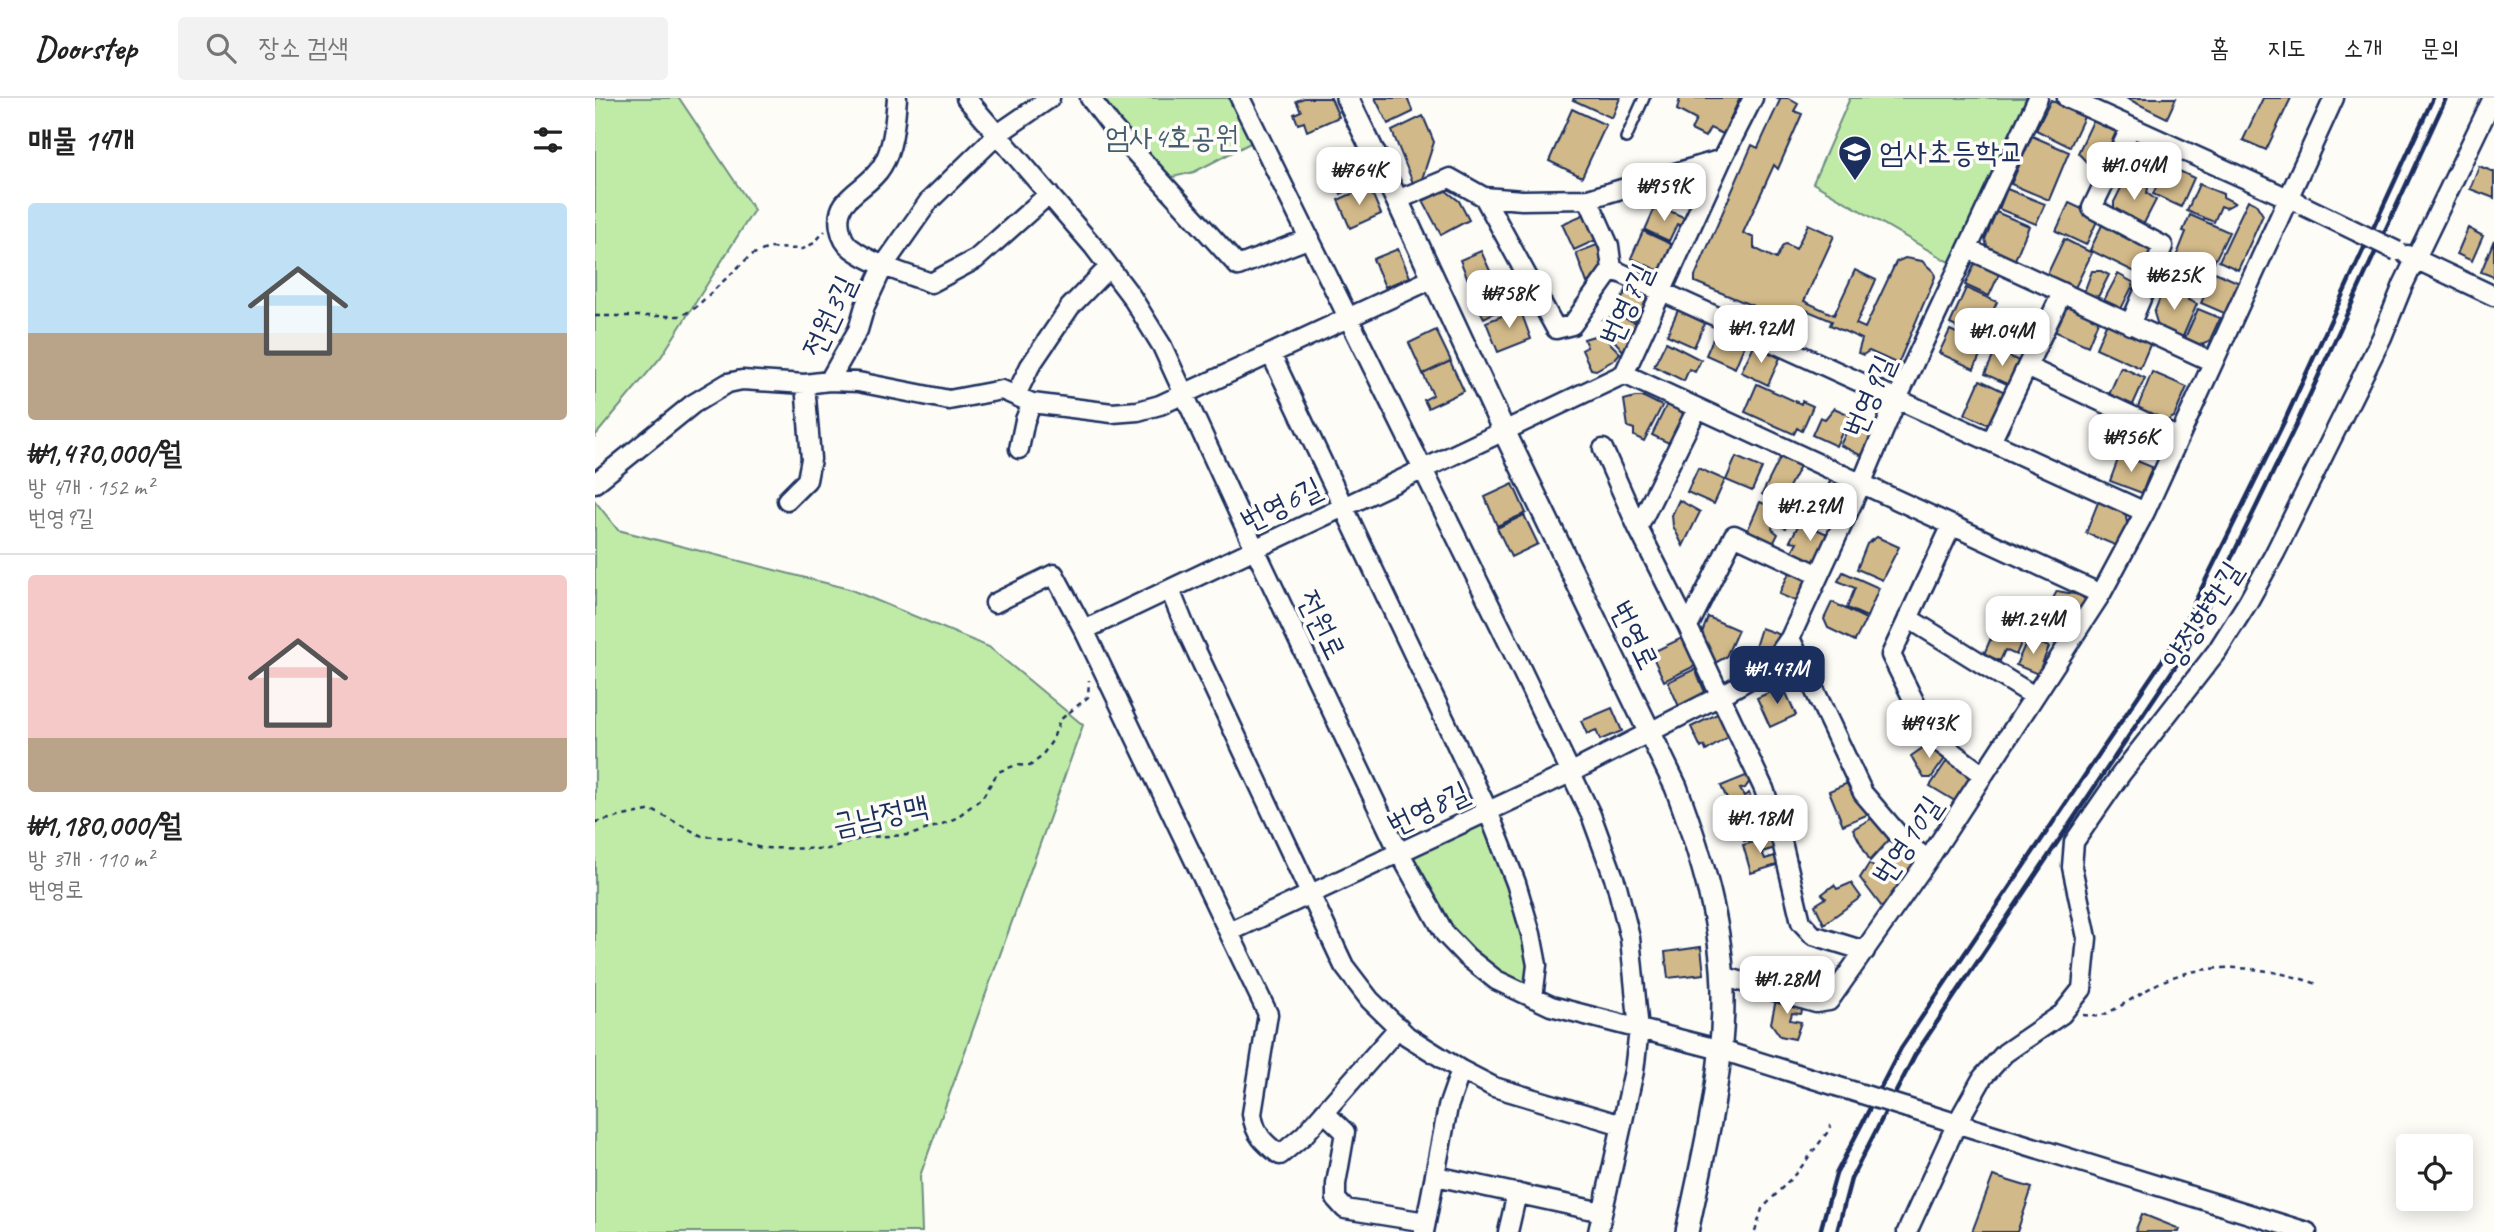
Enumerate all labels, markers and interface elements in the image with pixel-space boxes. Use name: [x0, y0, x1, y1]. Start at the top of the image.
search box: [178, 17, 668, 80]
text: Doorstep: [35, 27, 136, 69]
icon: search: [202, 29, 240, 67]
text: 장소 검색: [258, 31, 348, 64]
text: 홈: [2210, 33, 2229, 63]
text: 지도: [2267, 33, 2306, 63]
text: 소개: [2344, 33, 2382, 63]
text: 문의: [2420, 33, 2459, 63]
park label: 엄사4호공원: [1105, 118, 1239, 156]
text: 매물 14개: [28, 121, 135, 159]
icon: filters: [529, 121, 567, 159]
school or university icon: 엄사초등학교: [1836, 133, 1874, 182]
place label: 엄사초등학교: [1879, 133, 2024, 171]
pin: ₩1.04M: [2077, 142, 2191, 202]
pin: ₩764K: [1310, 148, 1408, 207]
text: ₩1.04M: [2103, 150, 2165, 179]
text: ₩764K: [1332, 155, 1386, 184]
pin: ₩959K: [1615, 164, 1713, 223]
text: ₩959K: [1638, 171, 1690, 200]
icon: home: [235, 248, 361, 374]
pin: ₩625K: [2125, 252, 2223, 312]
street label: 번영7길: [1591, 257, 1661, 351]
text: ₩625K: [2147, 260, 2201, 289]
street label: 전원3길: [794, 269, 864, 363]
pin: ₩758K: [1460, 271, 1558, 330]
text: ₩758K: [1483, 278, 1535, 307]
pin: ₩1.92M: [1704, 306, 1818, 365]
pin: ₩1.04M: [1945, 308, 2059, 368]
text: ₩1.92M: [1730, 313, 1792, 342]
text: ₩1.04M: [1971, 316, 2033, 345]
street label: 번영9길: [1834, 349, 1904, 443]
pin: ₩956K: [2082, 414, 2180, 474]
text: ₩956K: [2105, 422, 2157, 451]
text: ₩1,470,000/월: [28, 434, 182, 472]
street label: 번영6길: [1234, 468, 1328, 540]
text: 방 4개 · 152 m²: [28, 473, 153, 502]
pin: ₩1.29M: [1753, 484, 1867, 543]
text: ₩1.29M: [1779, 491, 1841, 520]
text: 번영9길: [28, 503, 94, 532]
street label: 양정향한길: [2153, 554, 2251, 676]
street label: 전원로: [1289, 584, 1355, 666]
street label: 번영로: [1602, 594, 1668, 676]
pin: ₩1.24M: [1976, 596, 2090, 656]
text: ₩1.24M: [2002, 604, 2064, 633]
icon: home: [235, 620, 361, 746]
pin: ₩1.47M: [1720, 646, 1834, 706]
text: ₩1.47M: [1746, 654, 1808, 683]
pin: ₩943K: [1880, 700, 1978, 760]
text: ₩943K: [1903, 708, 1955, 737]
street label: 번영8길: [1381, 773, 1475, 843]
street label: 금남정맥: [829, 786, 931, 844]
street label: 번영10길: [1863, 788, 1951, 892]
pin: ₩1.18M: [1703, 796, 1817, 855]
text: ₩1.18M: [1729, 803, 1791, 832]
text: ₩1,180,000/월: [28, 806, 182, 844]
text: 방 3개 · 110 m²: [28, 845, 153, 874]
text: 번영로: [28, 875, 84, 904]
pin: ₩1.28M: [1730, 956, 1844, 1016]
text: ₩1.28M: [1756, 964, 1818, 993]
map controls: [2396, 1134, 2473, 1211]
button: locate: [2396, 1134, 2473, 1211]

